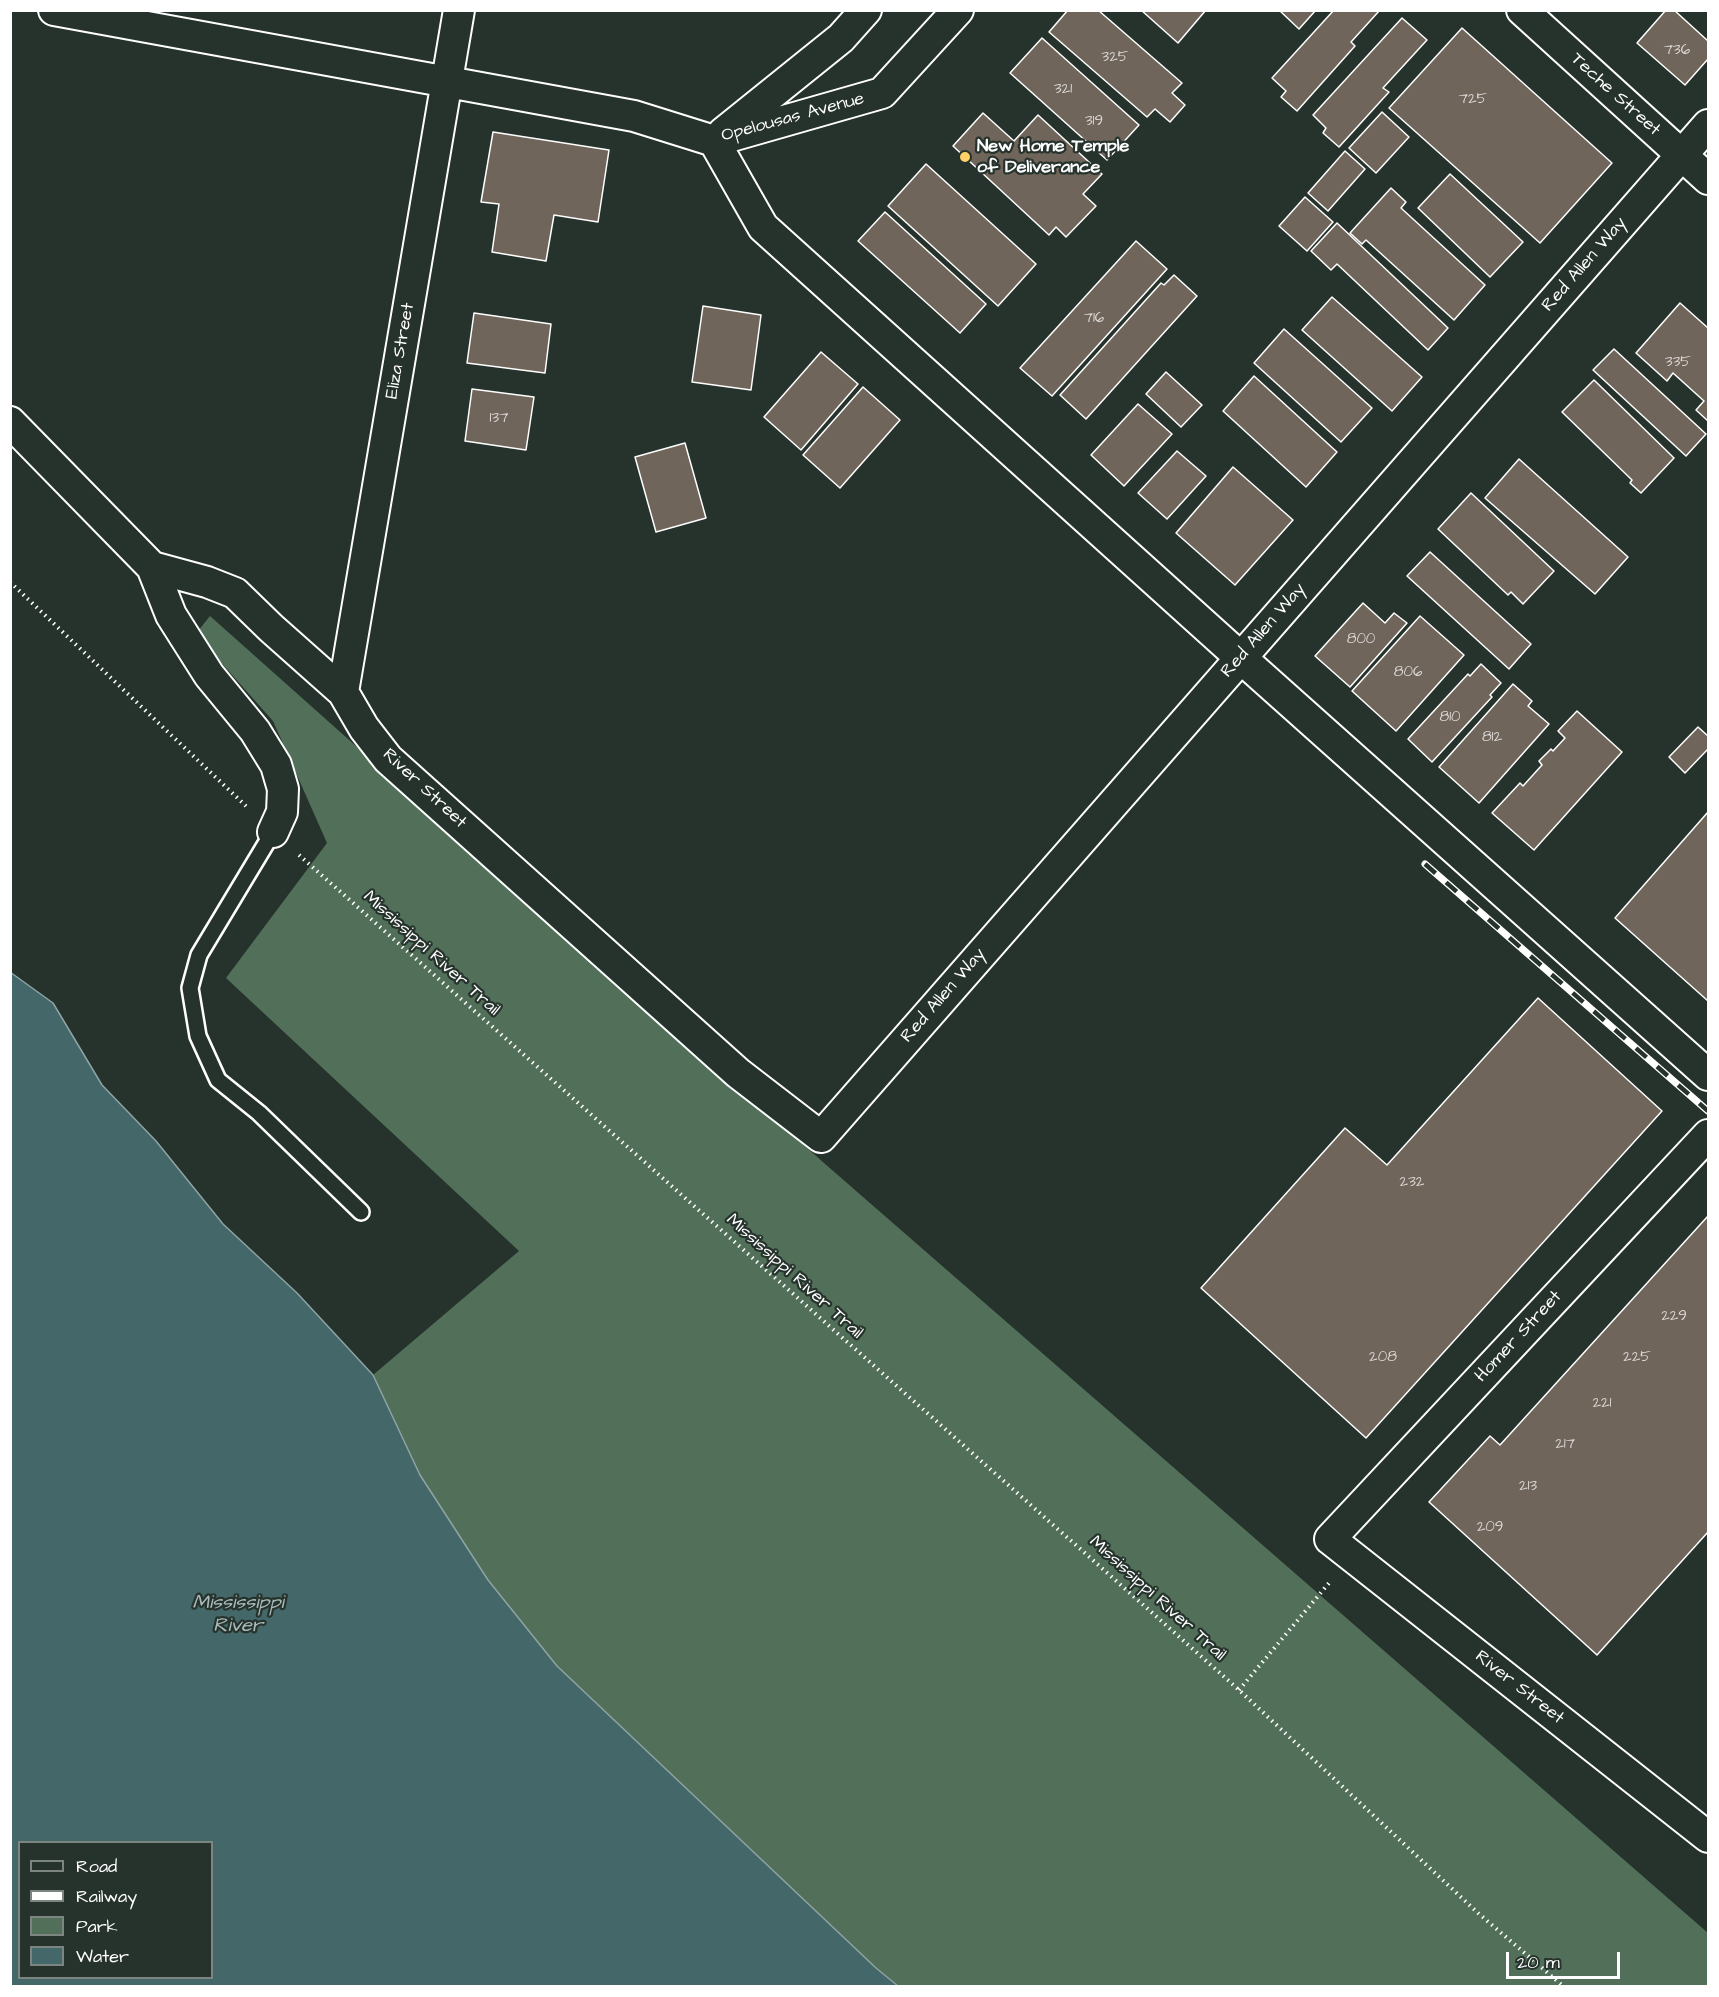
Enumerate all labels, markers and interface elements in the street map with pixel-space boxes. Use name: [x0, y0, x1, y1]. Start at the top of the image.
house number: 736: [1664, 42, 1690, 60]
house number: 325: [1102, 49, 1128, 67]
street label: Teche Street: [1566, 49, 1664, 141]
house number: 321: [1054, 81, 1072, 99]
street label: Opelousas Avenue: [719, 89, 867, 147]
house number: 725: [1459, 91, 1487, 109]
house number: 319: [1085, 113, 1103, 131]
place label: New Home Temple of Deliverance: [977, 136, 1129, 178]
marker: New Home Temple of Deliverance: [958, 150, 972, 164]
street label: Red Allen Way: [1538, 213, 1632, 317]
street label: Eliza Street: [382, 301, 420, 401]
house number: 716: [1084, 310, 1104, 328]
house number: 335: [1665, 354, 1691, 372]
house number: 137: [490, 410, 508, 428]
street label: Red Allen Way: [1217, 579, 1311, 683]
house number: 800: [1347, 631, 1375, 649]
house number: 806: [1394, 664, 1422, 682]
house number: 810: [1439, 709, 1461, 727]
house number: 812: [1482, 729, 1502, 747]
street label: River Street: [377, 745, 471, 833]
street label: Mississippi River Trail: [358, 887, 504, 1021]
street label: Red Allen Way: [897, 944, 991, 1048]
house number: 232: [1400, 1174, 1424, 1192]
street label: Mississippi River Trail: [721, 1210, 867, 1344]
street label: Homer Street: [1471, 1287, 1567, 1387]
house number: 229: [1661, 1308, 1687, 1326]
house number: 208: [1369, 1349, 1397, 1367]
house number: 225: [1623, 1349, 1651, 1367]
house number: 221: [1592, 1395, 1612, 1413]
house number: 217: [1555, 1436, 1575, 1454]
house number: 213: [1519, 1478, 1537, 1496]
house number: 209: [1477, 1519, 1503, 1537]
street label: Mississippi River Trail: [1084, 1532, 1230, 1666]
water label: Mississippi River: [192, 1592, 284, 1639]
street label: River Street: [1470, 1646, 1568, 1730]
legend: [18, 1841, 213, 1979]
text: Road: [76, 1854, 117, 1879]
text: Railway: [76, 1884, 137, 1909]
text: Park: [76, 1914, 118, 1939]
scale bar: [1509, 1940, 1623, 1978]
text: Water: [76, 1944, 129, 1969]
text: 20 m: [1517, 1950, 1560, 1975]

